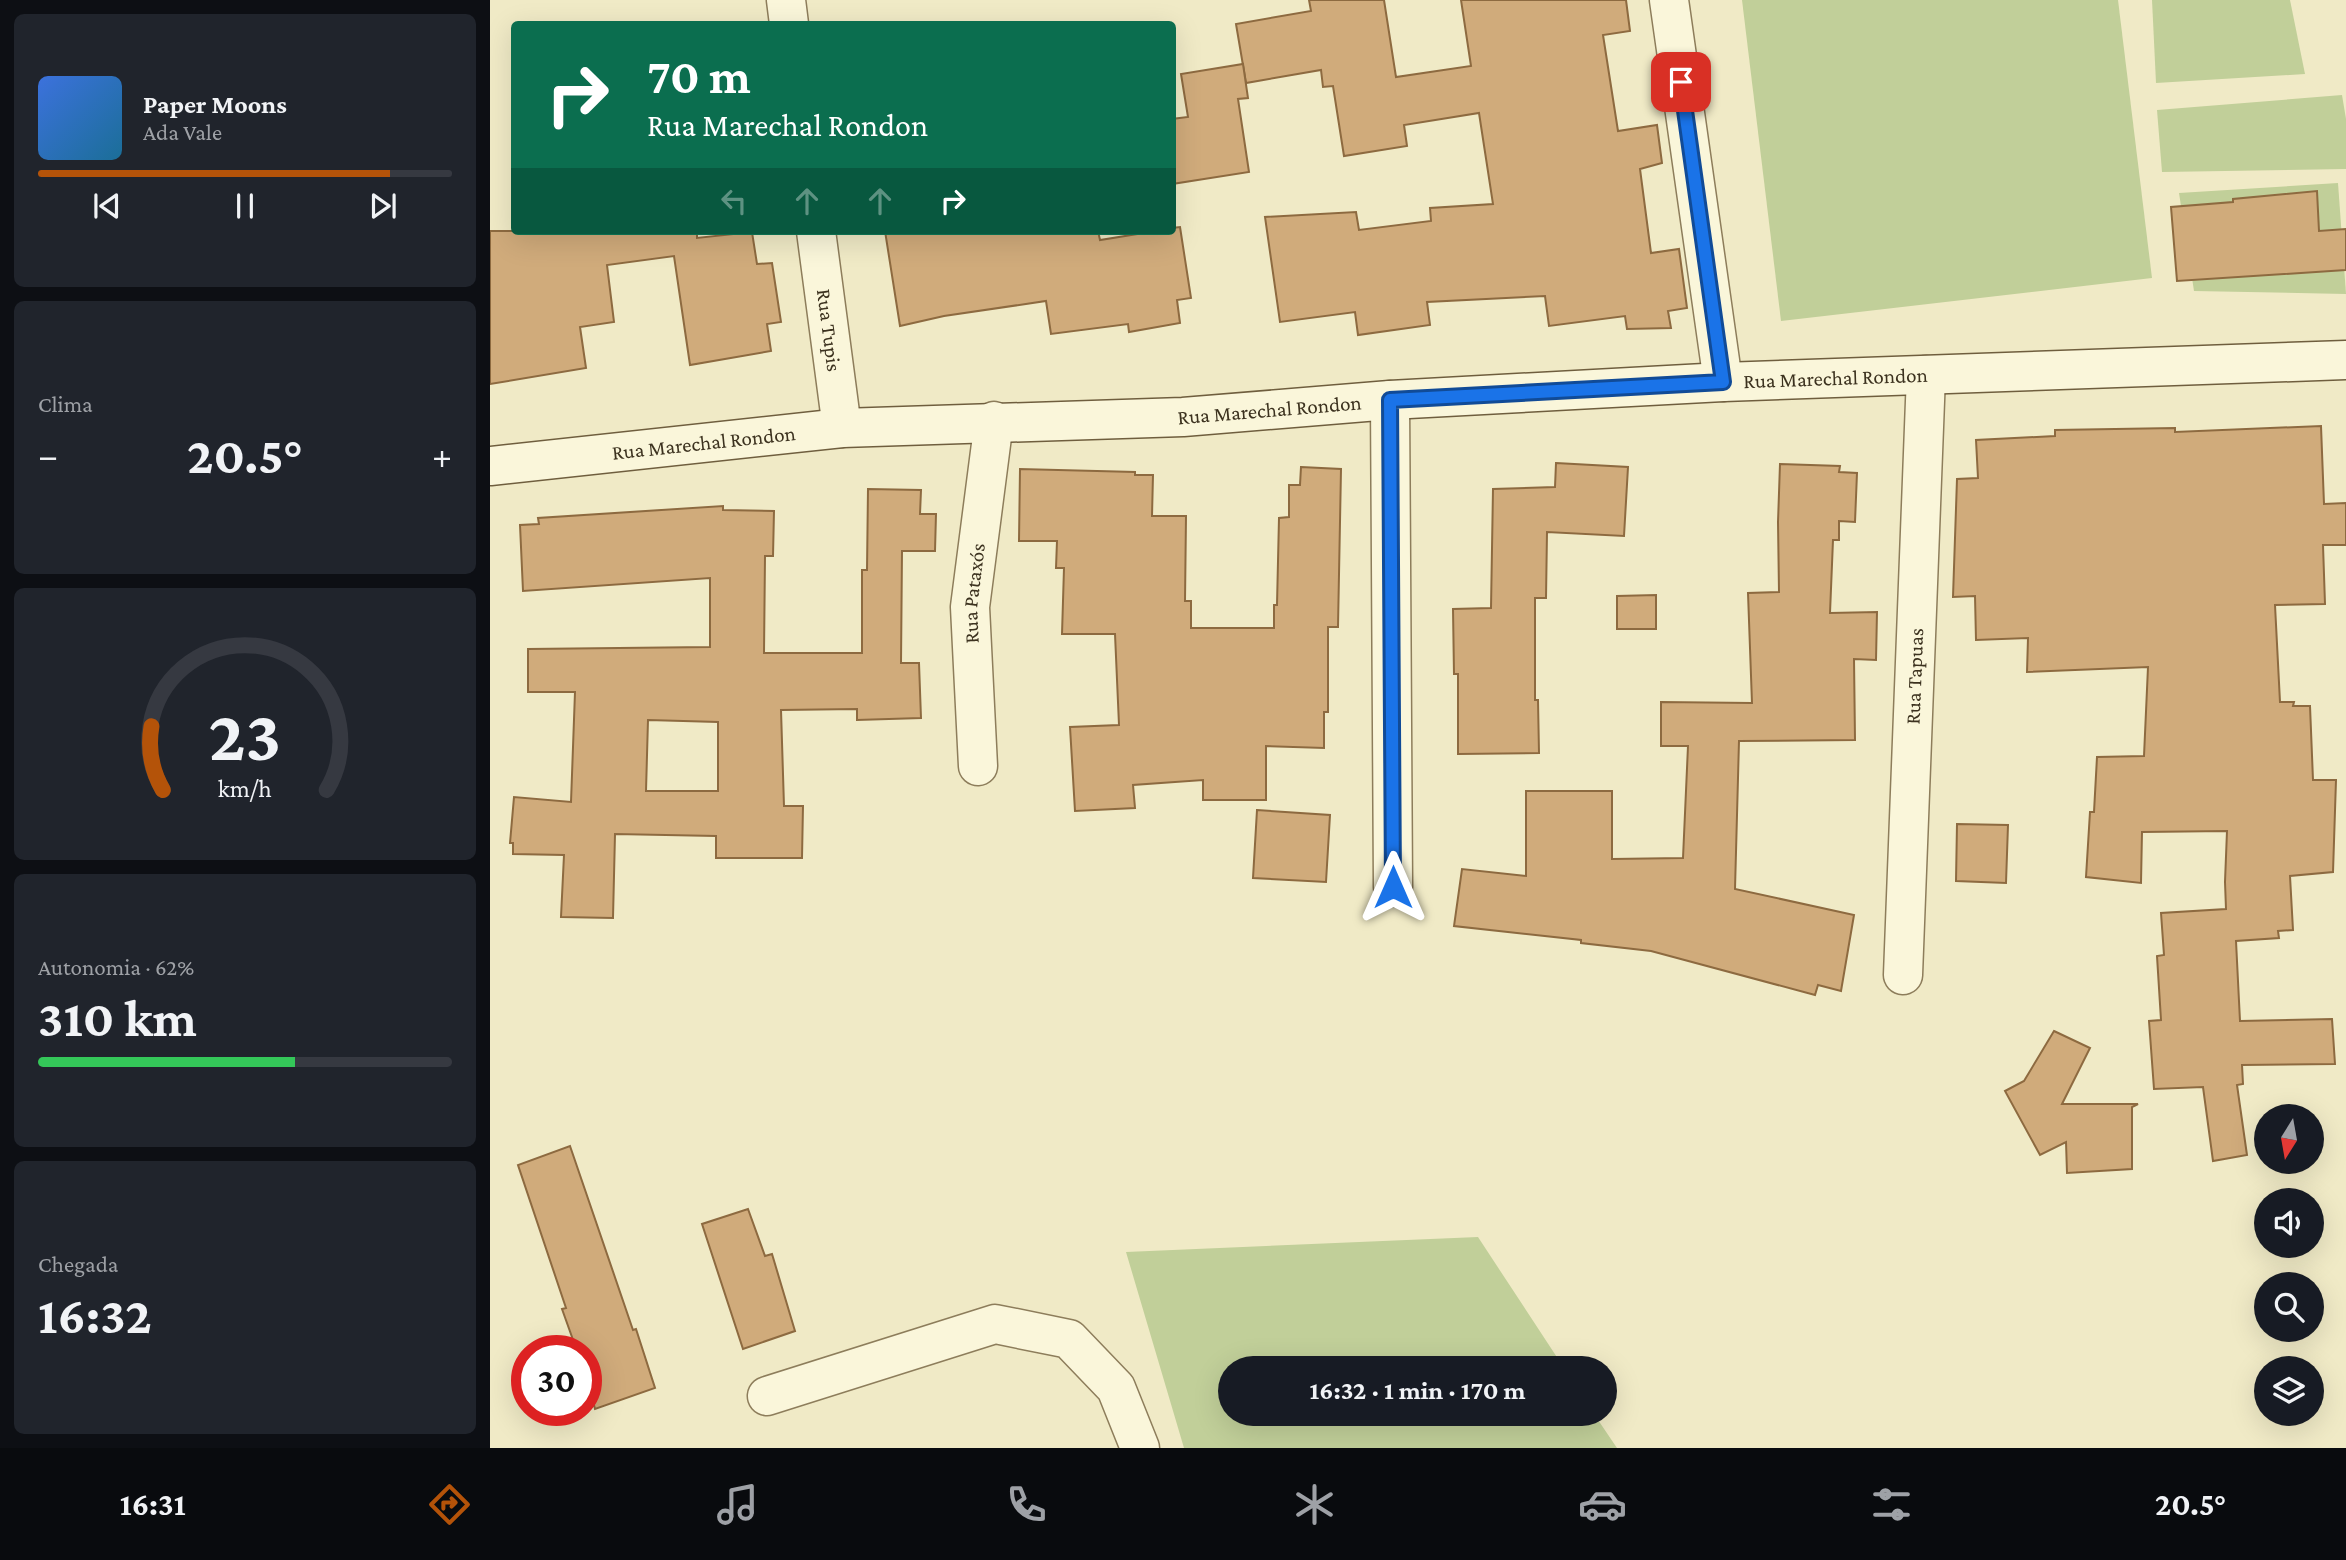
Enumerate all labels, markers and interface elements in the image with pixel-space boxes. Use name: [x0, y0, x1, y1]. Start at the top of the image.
icon: right: [532, 49, 623, 140]
text: 70 m: [647, 49, 751, 104]
pin: [1651, 52, 1711, 112]
icon: arrive: [1662, 63, 1700, 101]
text: Paper Moons: [143, 90, 287, 119]
text: Rua Marechal Rondon: [647, 107, 928, 143]
text: Ada Vale: [143, 119, 222, 145]
icon: left: [715, 182, 753, 220]
icon: ahead: [788, 182, 826, 220]
icon: ahead: [861, 182, 899, 220]
icon: right: [934, 182, 972, 220]
icon: previous: [88, 187, 126, 225]
icon: pause: [226, 187, 264, 225]
icon: next: [364, 187, 402, 225]
street label: Rua Tupis: [812, 287, 846, 373]
street label: Rua Marechal Rondon: [1743, 363, 1928, 393]
street label: Rua Marechal Rondon: [1177, 390, 1362, 429]
text: Clima: [38, 391, 93, 417]
street label: Rua Marechal Rondon: [611, 421, 797, 465]
text: 20.5°: [187, 426, 303, 484]
text: −: [38, 434, 58, 476]
text: +: [432, 434, 452, 476]
street label: Rua Pataxós: [958, 542, 990, 644]
street label: Rua Tapuas: [1901, 627, 1928, 725]
text: 23: [209, 695, 281, 776]
text: km/h: [218, 775, 272, 802]
position arrow: [1356, 850, 1430, 924]
text: Autonomia · 62%: [38, 954, 194, 980]
text: 310 km: [38, 989, 197, 1047]
north arrow: [2254, 1104, 2324, 1174]
map controls: [2254, 1104, 2324, 1426]
button: sound: [2254, 1188, 2324, 1258]
text: Chegada: [38, 1251, 118, 1277]
button: search: [2254, 1272, 2324, 1342]
text: 16:32: [38, 1286, 152, 1344]
speed limit sign: 30: [511, 1335, 602, 1426]
button: layers: [2254, 1356, 2324, 1426]
text: 16:32 · 1 min · 170 m: [1310, 1376, 1525, 1405]
icon: directions: [425, 1480, 474, 1529]
icon: music: [713, 1480, 762, 1529]
icon: phone: [1002, 1480, 1051, 1529]
icon: climate: [1290, 1480, 1339, 1529]
icon: car: [1578, 1480, 1627, 1529]
icon: filters: [1867, 1480, 1916, 1529]
text: 16:31: [120, 1486, 186, 1522]
text: 20.5°: [2155, 1486, 2226, 1522]

